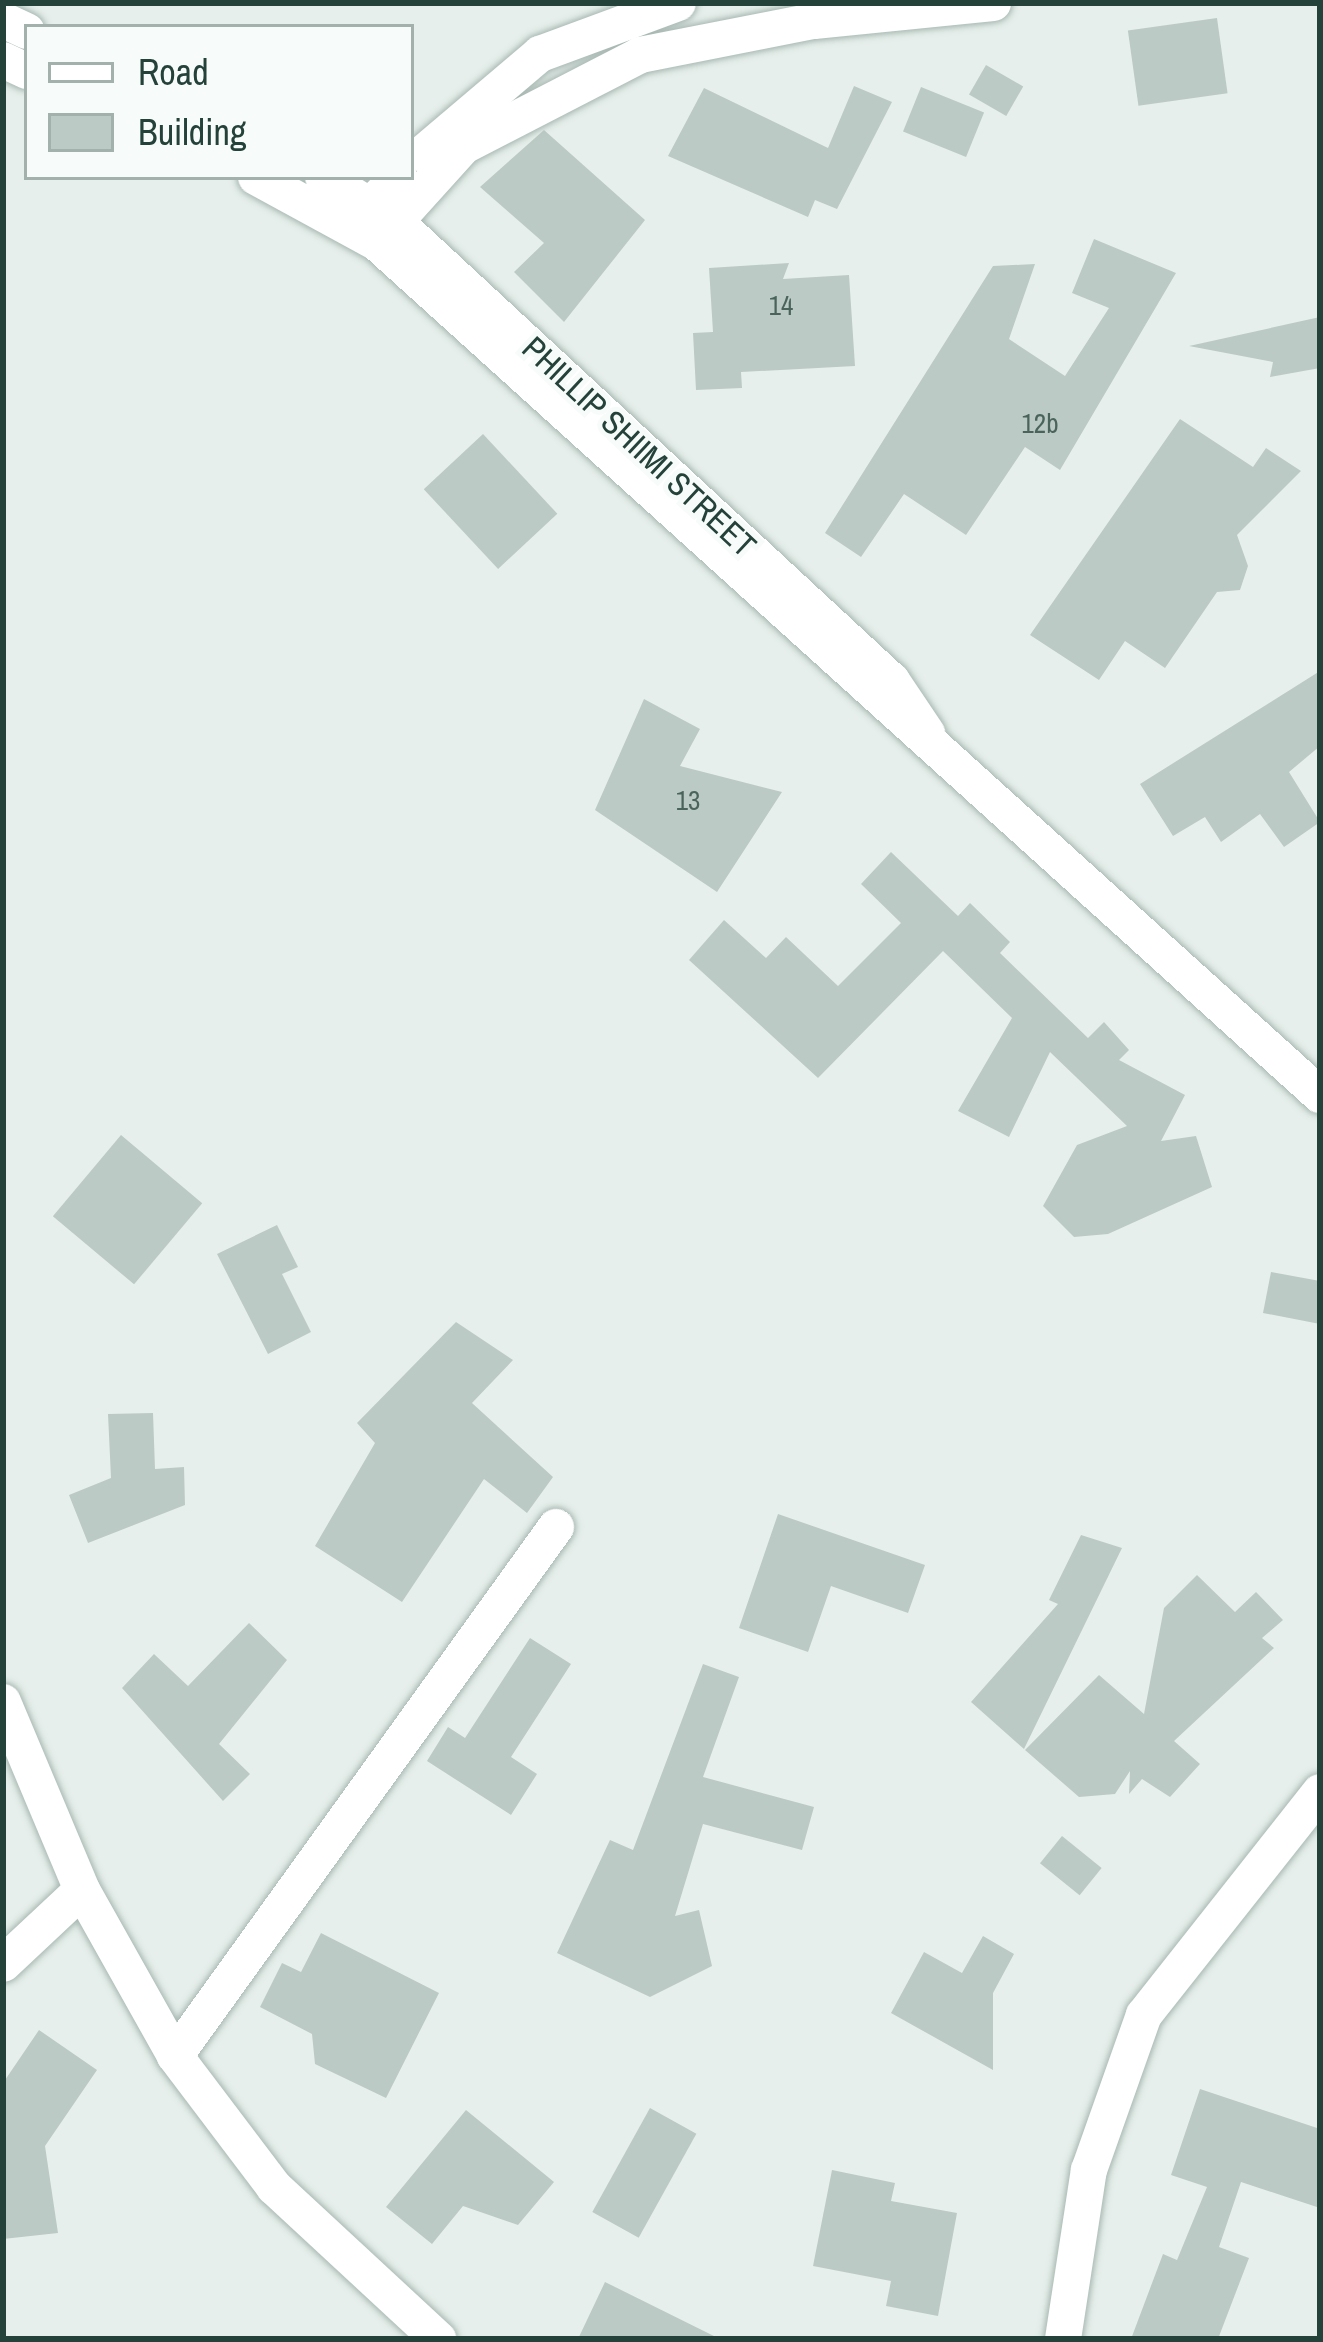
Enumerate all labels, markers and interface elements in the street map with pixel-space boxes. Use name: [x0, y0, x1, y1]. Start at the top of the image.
legend: [24, 24, 414, 180]
text: Road: [138, 48, 209, 96]
text: Building: [138, 108, 246, 156]
house number: 14: [769, 290, 793, 322]
street label: PHILLIP SHIIMI STREET: [514, 328, 764, 566]
house number: 12b: [1022, 408, 1058, 440]
house number: 13: [676, 785, 700, 817]

